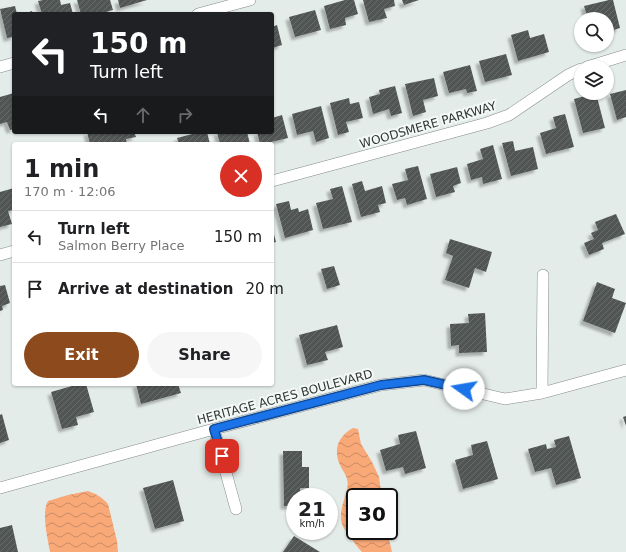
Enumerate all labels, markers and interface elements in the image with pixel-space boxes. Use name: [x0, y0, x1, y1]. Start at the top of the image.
map controls: [574, 12, 614, 100]
button: search: [574, 12, 614, 52]
text: 150 m: [90, 27, 187, 60]
icon: left: [24, 28, 76, 80]
button: layers: [574, 60, 614, 100]
text: Turn left: [90, 61, 163, 82]
street label: WOODSMERE PARKWAY: [358, 99, 499, 151]
icon: left: [90, 104, 112, 126]
icon: ahead: [132, 104, 154, 126]
icon: right: [174, 104, 196, 126]
text: 1 min: [24, 155, 99, 183]
button: close: [220, 155, 262, 197]
text: 170 m · 12:06: [24, 184, 115, 199]
text: Turn left: [58, 220, 130, 238]
icon: left: [24, 226, 46, 248]
text: 150 m: [214, 228, 262, 246]
text: Salmon Berry Place: [58, 238, 185, 253]
icon: arrive: [24, 278, 46, 300]
text: Arrive at destination: [58, 280, 233, 298]
text: 20 m: [245, 280, 284, 298]
button: Exit: [24, 332, 139, 378]
button: Share: [147, 332, 262, 378]
street label: HERITAGE ACRES BOULEVARD: [196, 367, 374, 427]
position arrow: [443, 368, 485, 410]
pin: [205, 439, 239, 473]
icon: arrive: [211, 445, 233, 467]
speed limit sign: 30: [346, 488, 398, 540]
text: 21: [298, 497, 326, 521]
text: km/h: [299, 518, 325, 529]

